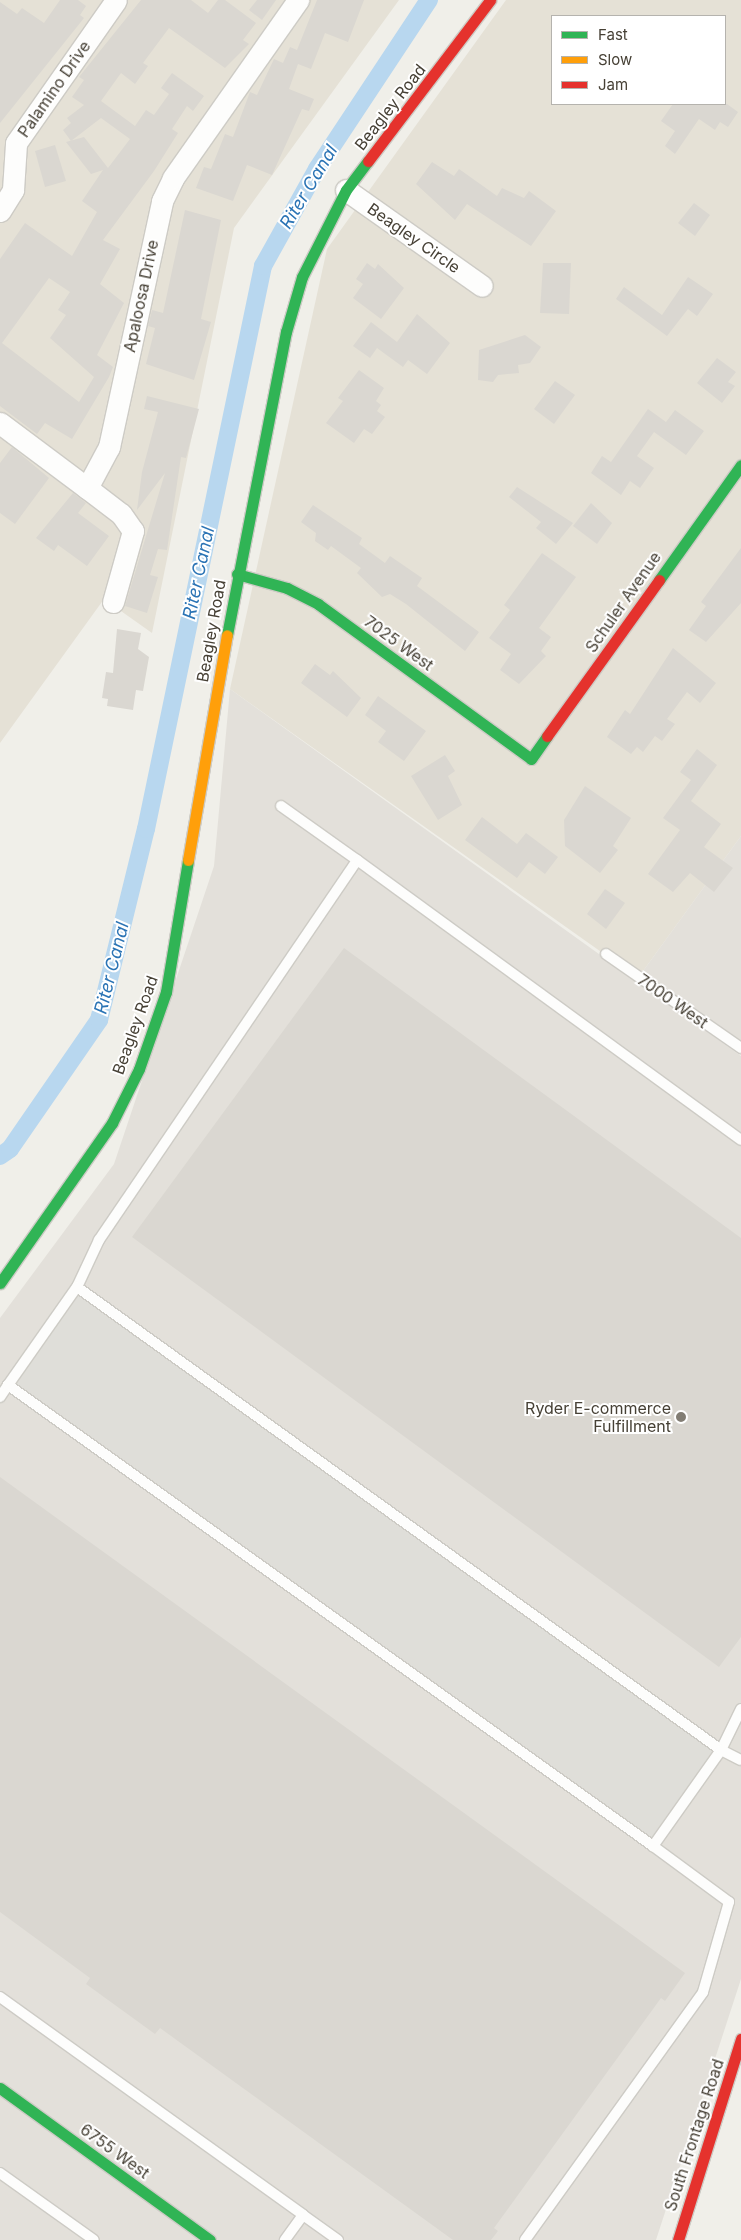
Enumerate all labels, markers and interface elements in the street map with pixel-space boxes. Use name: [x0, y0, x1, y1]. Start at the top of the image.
legend: [551, 15, 726, 105]
text: Fast: [598, 25, 628, 44]
street label: Palamino Drive: [14, 37, 94, 141]
text: Slow: [598, 50, 632, 69]
street label: Beagley Road: [351, 60, 429, 154]
text: Jam: [598, 75, 628, 94]
water label: Riter Canal: [276, 141, 342, 233]
street label: Beagley Circle: [364, 199, 464, 277]
street label: Apaloosa Drive: [120, 238, 162, 354]
water label: Riter Canal: [179, 525, 219, 621]
street label: Schuler Avenue: [581, 548, 665, 656]
street label: Beagley Road: [193, 578, 229, 684]
street label: 7025 West: [361, 611, 437, 675]
water label: Riter Canal: [90, 920, 134, 1016]
street label: 7000 West: [634, 970, 712, 1032]
street label: Beagley Road: [108, 973, 162, 1077]
place label: Ryder E-commerce Fulfillment: [525, 1398, 671, 1436]
marker: Ryder E-commerce Fulfillment: [675, 1411, 687, 1423]
street label: South Frontage Road: [660, 2057, 728, 2213]
street label: 6755 West: [77, 2120, 153, 2182]

